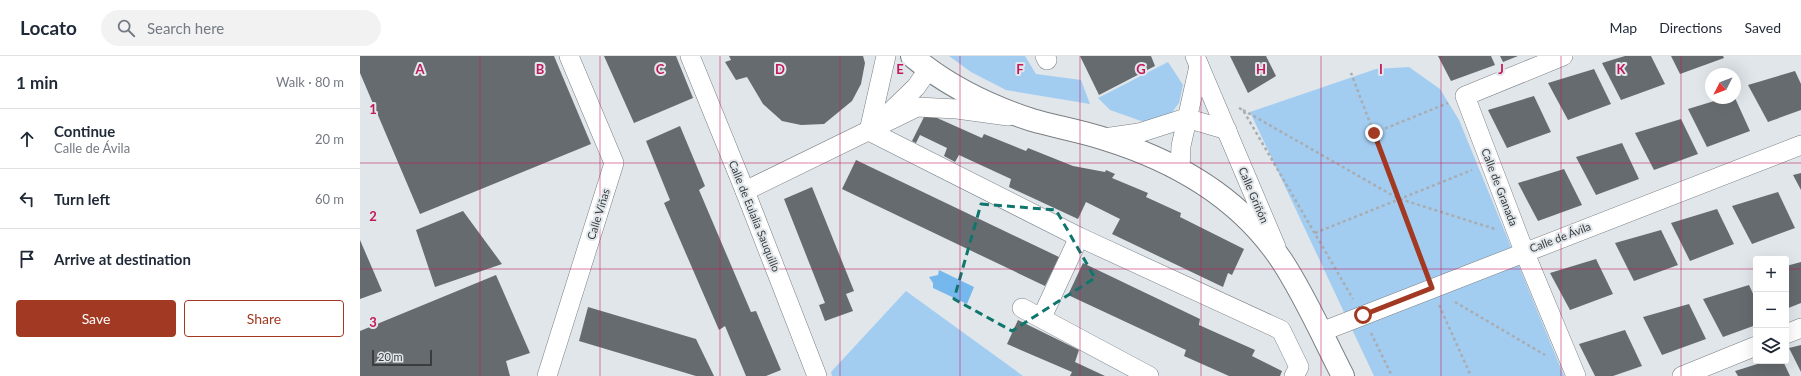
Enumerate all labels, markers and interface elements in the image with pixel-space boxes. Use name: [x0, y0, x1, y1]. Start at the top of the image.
search box: [101, 10, 381, 46]
text: Locato: [20, 16, 77, 39]
icon: search: [115, 17, 137, 39]
text: Search here: [147, 19, 224, 37]
text: Map: [1610, 19, 1637, 36]
text: Directions: [1659, 19, 1722, 36]
text: Saved: [1744, 19, 1781, 36]
text: A: [414, 61, 425, 77]
text: B: [536, 61, 545, 77]
text: C: [656, 61, 665, 77]
text: D: [775, 61, 785, 77]
text: E: [896, 61, 904, 77]
text: F: [1016, 61, 1024, 77]
text: G: [1136, 61, 1146, 77]
text: H: [1256, 61, 1266, 77]
text: I: [1379, 61, 1383, 77]
text: J: [1498, 61, 1504, 77]
text: K: [1617, 61, 1627, 77]
north arrow: [1705, 68, 1741, 104]
text: 1 min: [16, 72, 58, 93]
text: Walk · 80 m: [276, 74, 344, 90]
text: 1: [369, 101, 377, 117]
text: Continue: [54, 122, 115, 140]
route end: [1365, 124, 1383, 142]
icon: ahead: [16, 128, 38, 150]
text: 20 m: [315, 131, 344, 147]
text: Calle de Ávila: [54, 140, 130, 156]
street label: Calle de Granada: [1479, 146, 1521, 228]
street label: Calle de Eulalia Sauquillo: [727, 158, 783, 274]
street label: Calle Griñón: [1236, 165, 1272, 225]
street label: Calle Viñas: [584, 187, 612, 241]
icon: left: [16, 188, 38, 210]
text: Turn left: [54, 190, 110, 208]
text: 60 m: [315, 191, 344, 207]
text: 2: [369, 208, 377, 224]
street label: Calle de Ávila: [1528, 219, 1592, 255]
icon: arrive: [16, 248, 38, 270]
text: Arrive at destination: [54, 250, 191, 268]
map controls: [1753, 256, 1789, 364]
button: +: [1753, 256, 1789, 292]
button: −: [1753, 292, 1789, 328]
button: Save: [16, 300, 176, 337]
button: Share: [184, 300, 344, 337]
route start: [1354, 306, 1372, 324]
text: 3: [369, 314, 377, 330]
button: layers: [1753, 328, 1789, 364]
scale bar: [372, 348, 432, 367]
text: 20 m: [378, 350, 403, 363]

